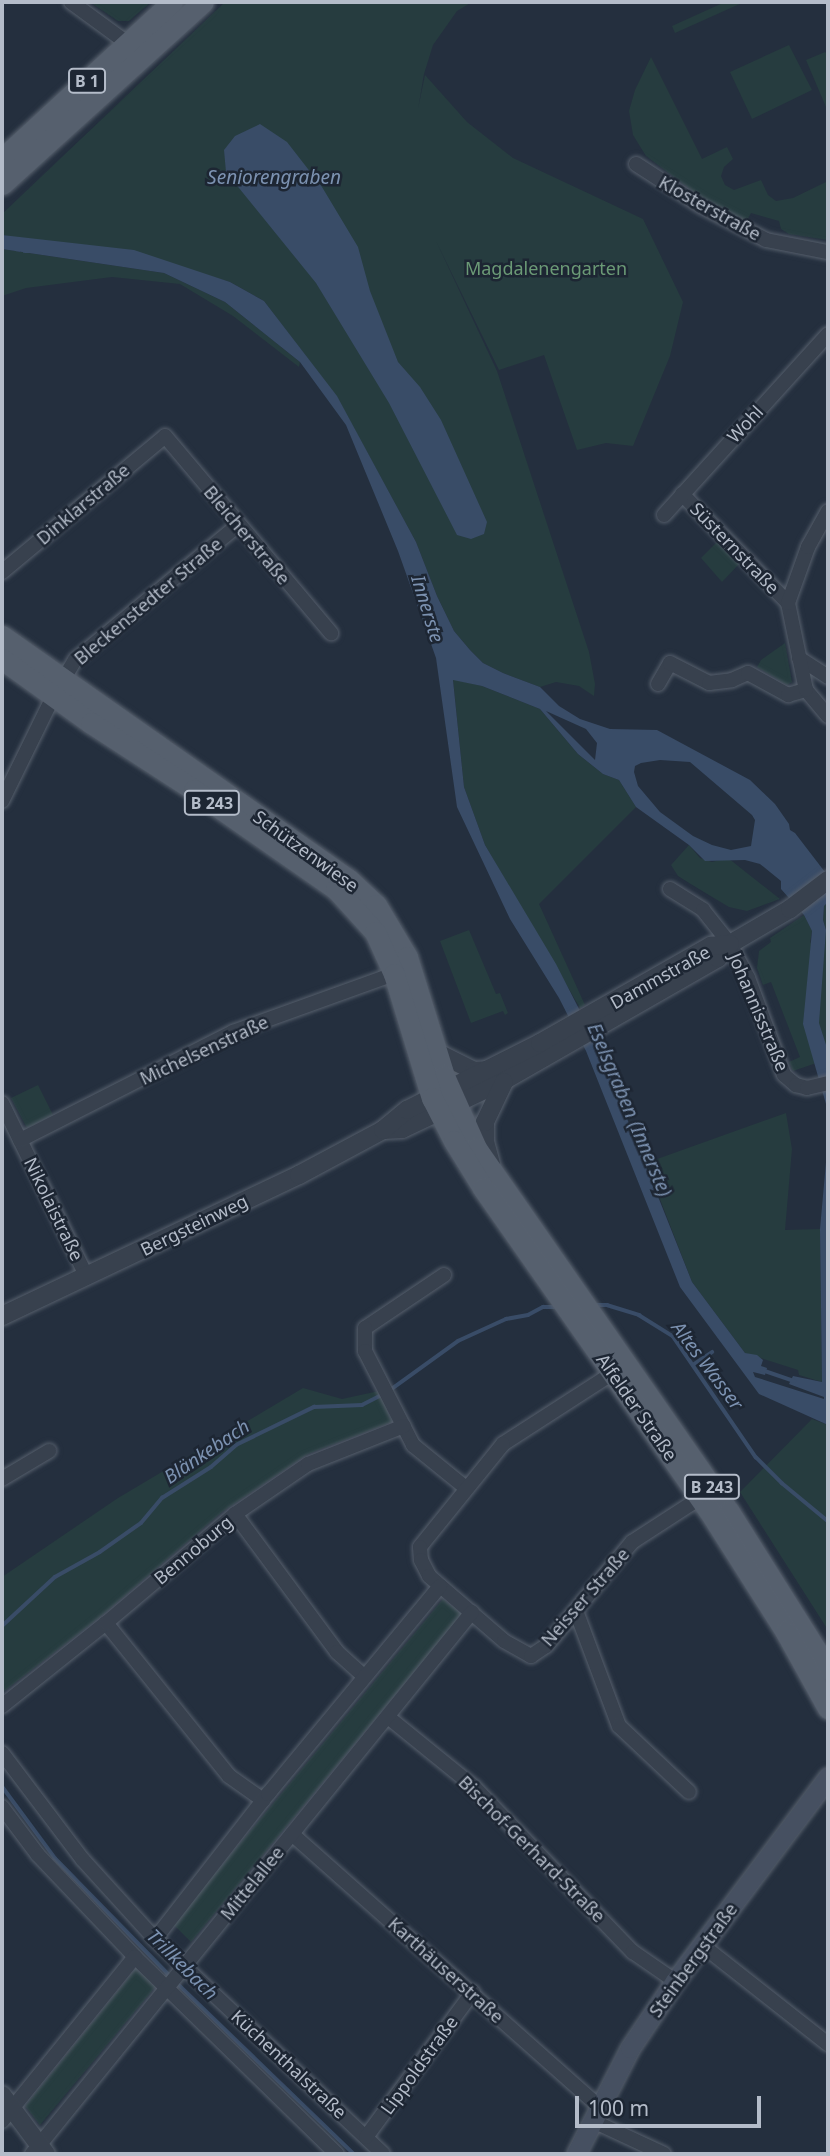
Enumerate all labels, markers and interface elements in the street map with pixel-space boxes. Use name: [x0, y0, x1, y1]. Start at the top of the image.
road number: B 1: [68, 68, 106, 94]
water label: Seniorengraben: [207, 167, 341, 189]
street label: Klosterstraße: [655, 171, 765, 245]
park label: Magdalenengarten: [465, 257, 627, 279]
street label: Wohl: [722, 401, 768, 447]
street label: Dinklarstraße: [32, 459, 134, 549]
street label: Bleicherstraße: [199, 481, 295, 589]
street label: Süsternstraße: [686, 498, 784, 598]
street label: Bleckenstedter Straße: [70, 533, 226, 669]
water label: Innerste: [406, 573, 448, 645]
road number: B 243: [182, 790, 242, 816]
street label: Schützenwiese: [249, 806, 363, 896]
street label: Dammstraße: [606, 941, 714, 1013]
street label: Johannisstraße: [724, 950, 794, 1074]
street label: Michelsenstraße: [136, 1011, 272, 1089]
water label: Eselsgraben (Innerste): [582, 1020, 676, 1200]
street label: Nikolaistraße: [20, 1154, 88, 1264]
street label: Bergsteinweg: [137, 1190, 251, 1260]
water label: Altes Wasser: [666, 1317, 748, 1415]
street label: Alfelder Straße: [592, 1349, 682, 1465]
water label: Blänkebach: [160, 1415, 254, 1489]
road number: B 243: [682, 1474, 742, 1499]
street label: Bennoburg: [149, 1511, 237, 1589]
street label: Neisser Straße: [536, 1543, 634, 1651]
street label: Bischof-Gerhard-Straße: [454, 1771, 610, 1927]
street label: Mittelallee: [216, 1842, 288, 1924]
street label: Steinbergstraße: [644, 1899, 742, 2021]
street label: Karthäuserstraße: [384, 1913, 508, 2027]
water label: Trillkebach: [142, 1925, 222, 2005]
street label: Küchenthalstraße: [227, 2005, 351, 2123]
street label: Lippoldstraße: [376, 2011, 462, 2119]
scale bar: [578, 2082, 764, 2126]
text: 100 m: [588, 2094, 649, 2122]

